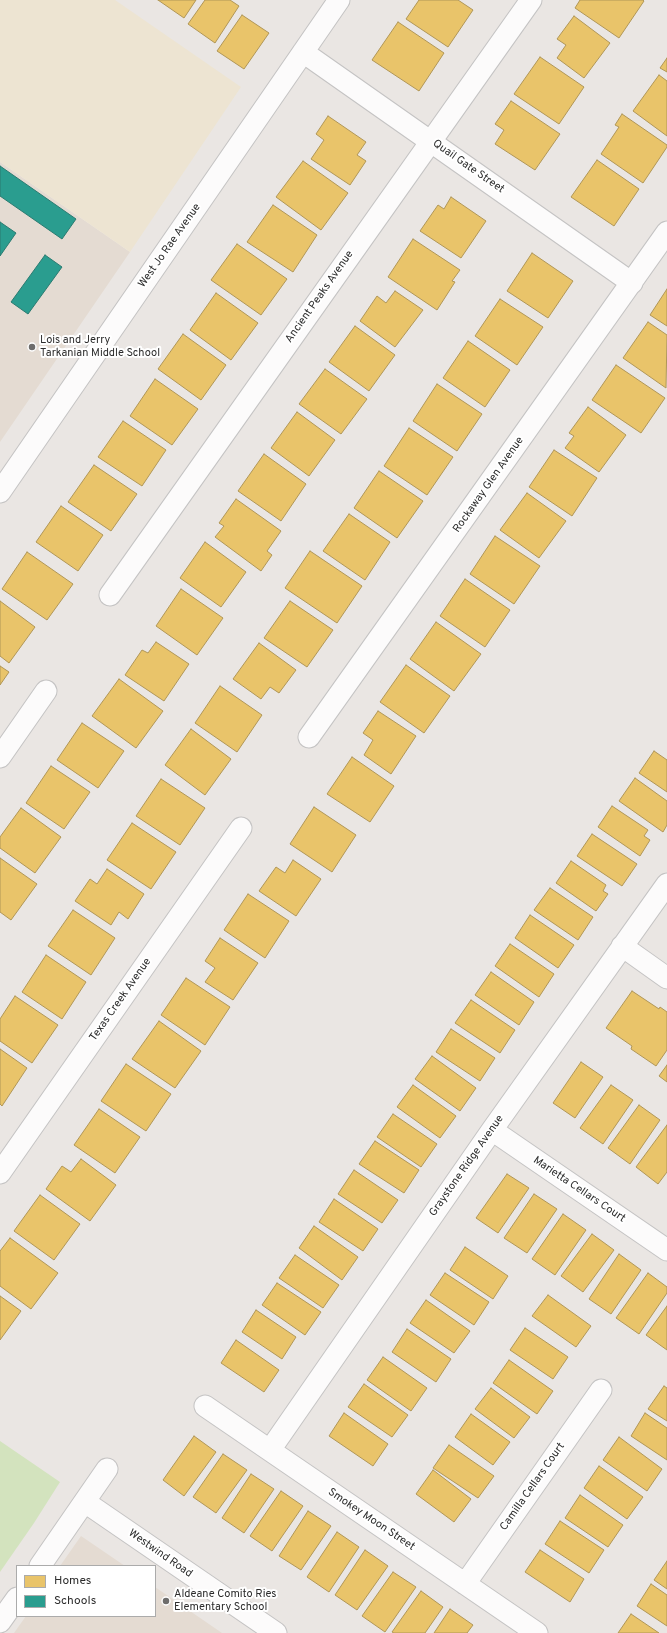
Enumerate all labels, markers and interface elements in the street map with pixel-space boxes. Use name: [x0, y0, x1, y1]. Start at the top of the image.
street label: Quail Gate Street: [430, 137, 506, 197]
street label: West Jo Rae Avenue: [136, 201, 204, 291]
street label: Ancient Peaks Avenue: [283, 248, 357, 346]
place label: Lois and Jerry Tarkanian Middle School: [40, 334, 160, 360]
marker: Lois and Jerry Tarkanian Middle School: [27, 342, 37, 352]
street label: Rockaway Glen Avenue: [451, 435, 527, 535]
street label: Texas Creek Avenue: [87, 956, 155, 1044]
street label: Graystone Ridge Avenue: [427, 1113, 507, 1219]
street label: Marietta Cellars Court: [530, 1154, 628, 1226]
street label: Camilla Cellars Court: [498, 1441, 568, 1533]
street label: Smokey Moon Street: [325, 1486, 417, 1554]
street label: Westwind Road: [125, 1527, 195, 1581]
legend: [16, 1565, 156, 1617]
text: Homes: [54, 1573, 91, 1589]
place label: Aldeane Comito Ries Elementary School: [174, 1588, 276, 1614]
text: Schools: [54, 1593, 96, 1609]
marker: Aldeane Comito Ries Elementary School: [161, 1596, 171, 1606]

